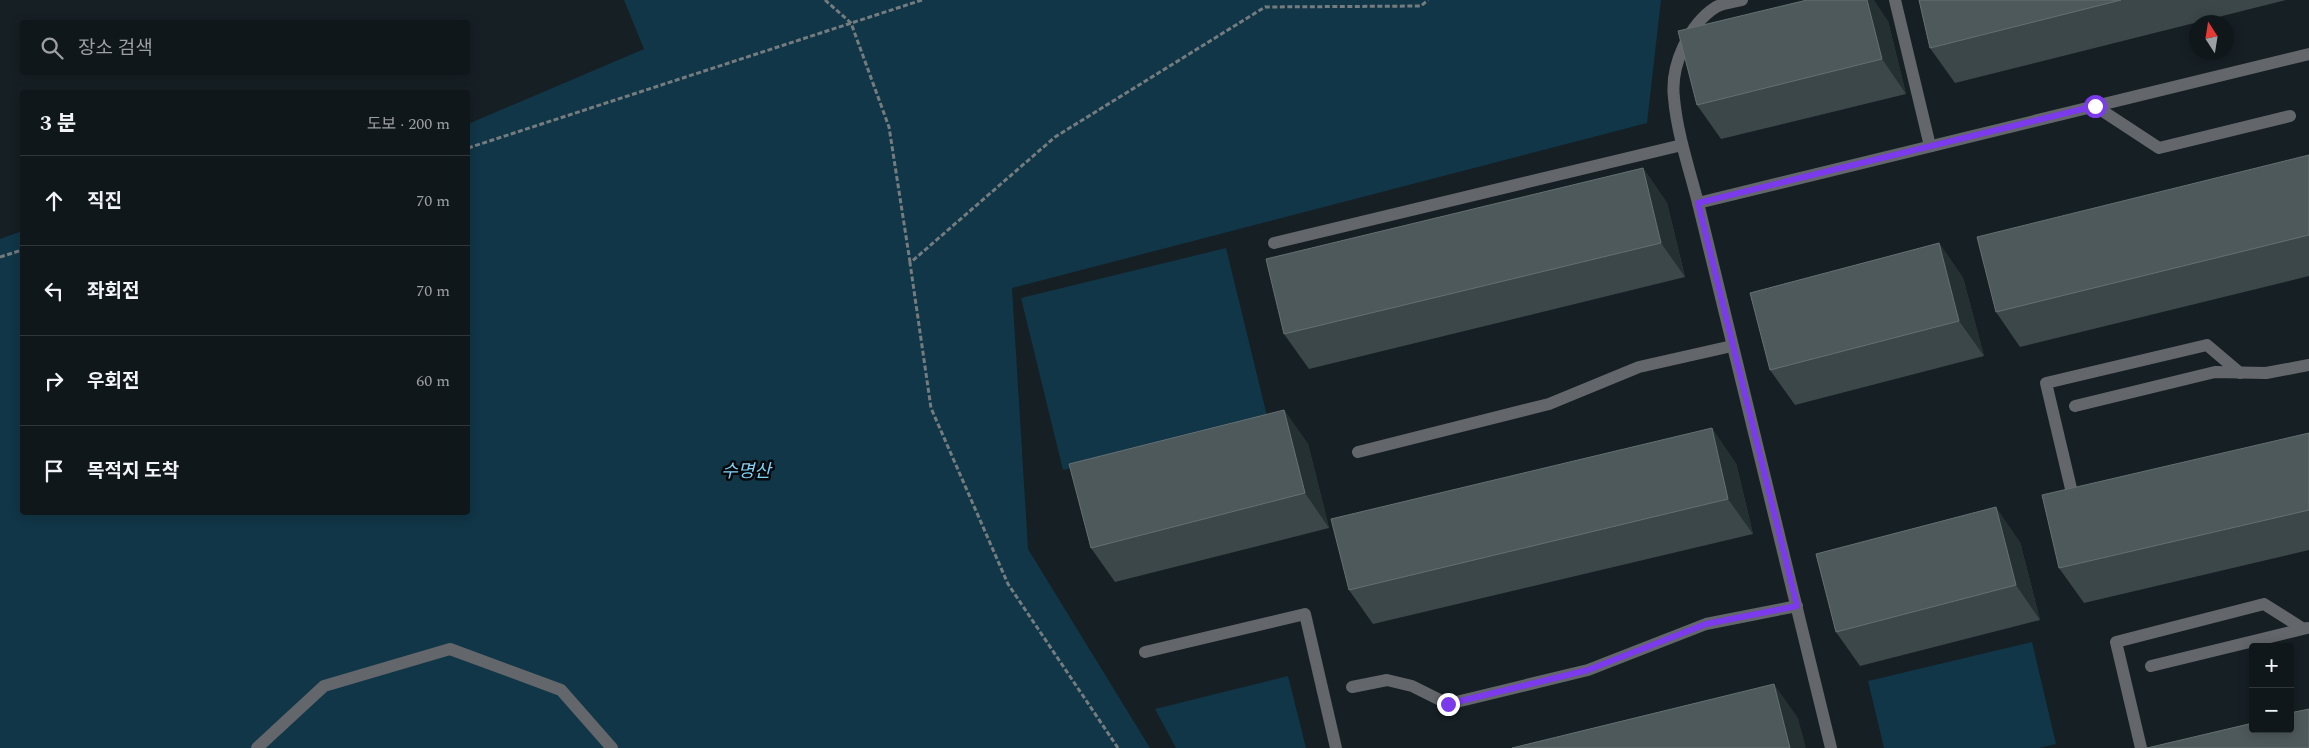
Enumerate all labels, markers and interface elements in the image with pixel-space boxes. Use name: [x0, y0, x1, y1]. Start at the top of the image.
north arrow: [2189, 15, 2234, 60]
search box: [20, 20, 470, 75]
icon: search: [38, 34, 66, 62]
text: 장소 검색: [78, 34, 153, 63]
route start: [2084, 95, 2107, 118]
text: 3 분: [40, 108, 76, 140]
text: 도보 · 200 m: [367, 112, 450, 136]
icon: ahead: [40, 187, 68, 215]
text: 직진: [87, 187, 122, 216]
text: 70 m: [416, 189, 450, 213]
icon: left: [40, 277, 68, 305]
text: 좌회전: [87, 277, 139, 306]
text: 70 m: [416, 279, 450, 303]
icon: right: [40, 367, 68, 395]
text: 우회전: [87, 367, 139, 396]
text: 60 m: [416, 369, 450, 393]
icon: arrive: [40, 457, 68, 485]
text: 목적지 도착: [87, 457, 179, 486]
park label: 수명산: [721, 458, 773, 485]
map controls: [2249, 643, 2294, 733]
button: +: [2249, 643, 2294, 688]
button: −: [2249, 688, 2294, 733]
route end: [1437, 693, 1460, 716]

